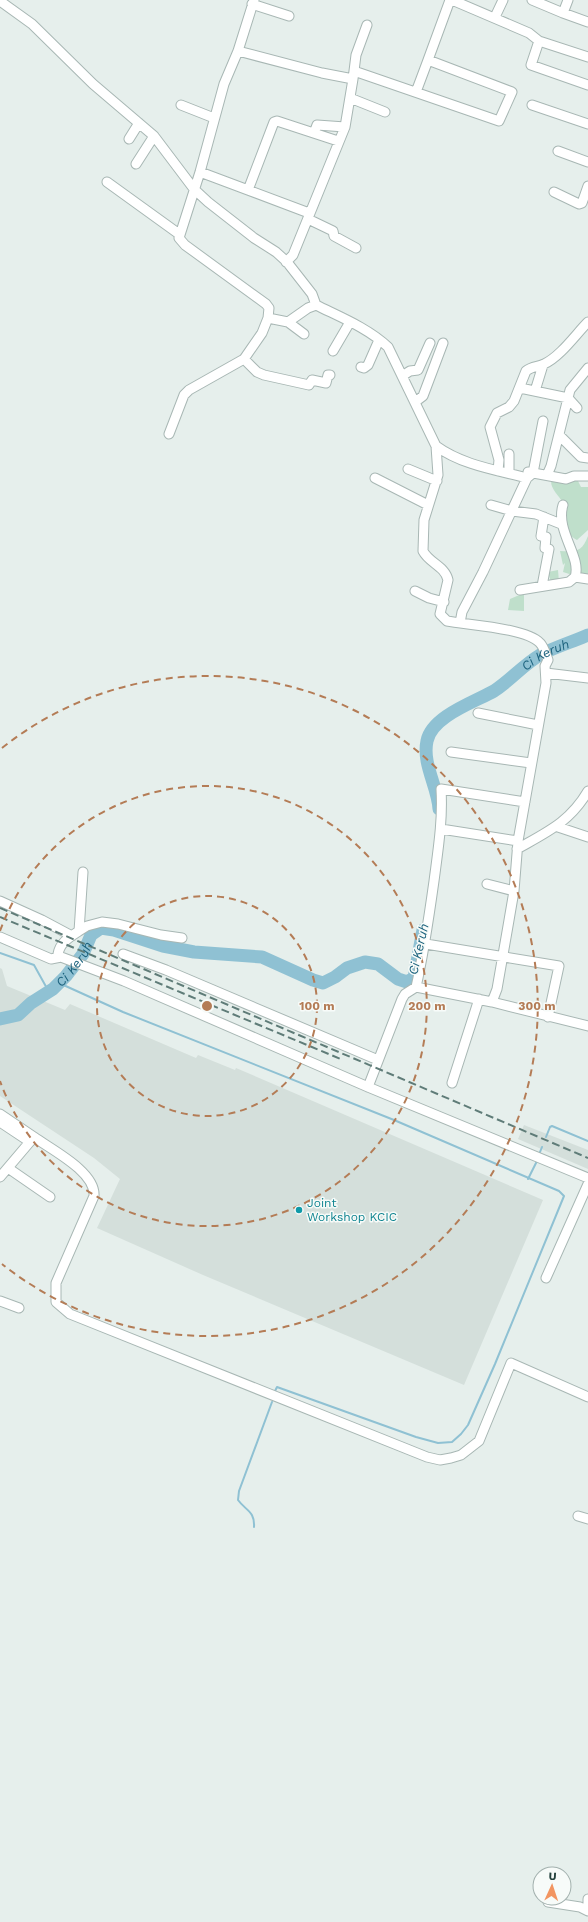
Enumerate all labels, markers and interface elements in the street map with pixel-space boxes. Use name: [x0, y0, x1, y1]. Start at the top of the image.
water label: Ci Keruh: [518, 636, 571, 674]
water label: Ci Keruh: [405, 922, 432, 976]
water label: Ci Keruh: [53, 939, 95, 990]
centre of rings: [200, 999, 214, 1013]
text: 100 m: [299, 999, 335, 1013]
text: 200 m: [408, 999, 446, 1013]
text: 300 m: [518, 999, 556, 1013]
place label: Joint Workshop KCIC: [307, 1196, 397, 1224]
marker: Joint Workshop KCIC: [294, 1205, 304, 1215]
north arrow: [532, 1866, 572, 1906]
text: U: [548, 1870, 557, 1883]

